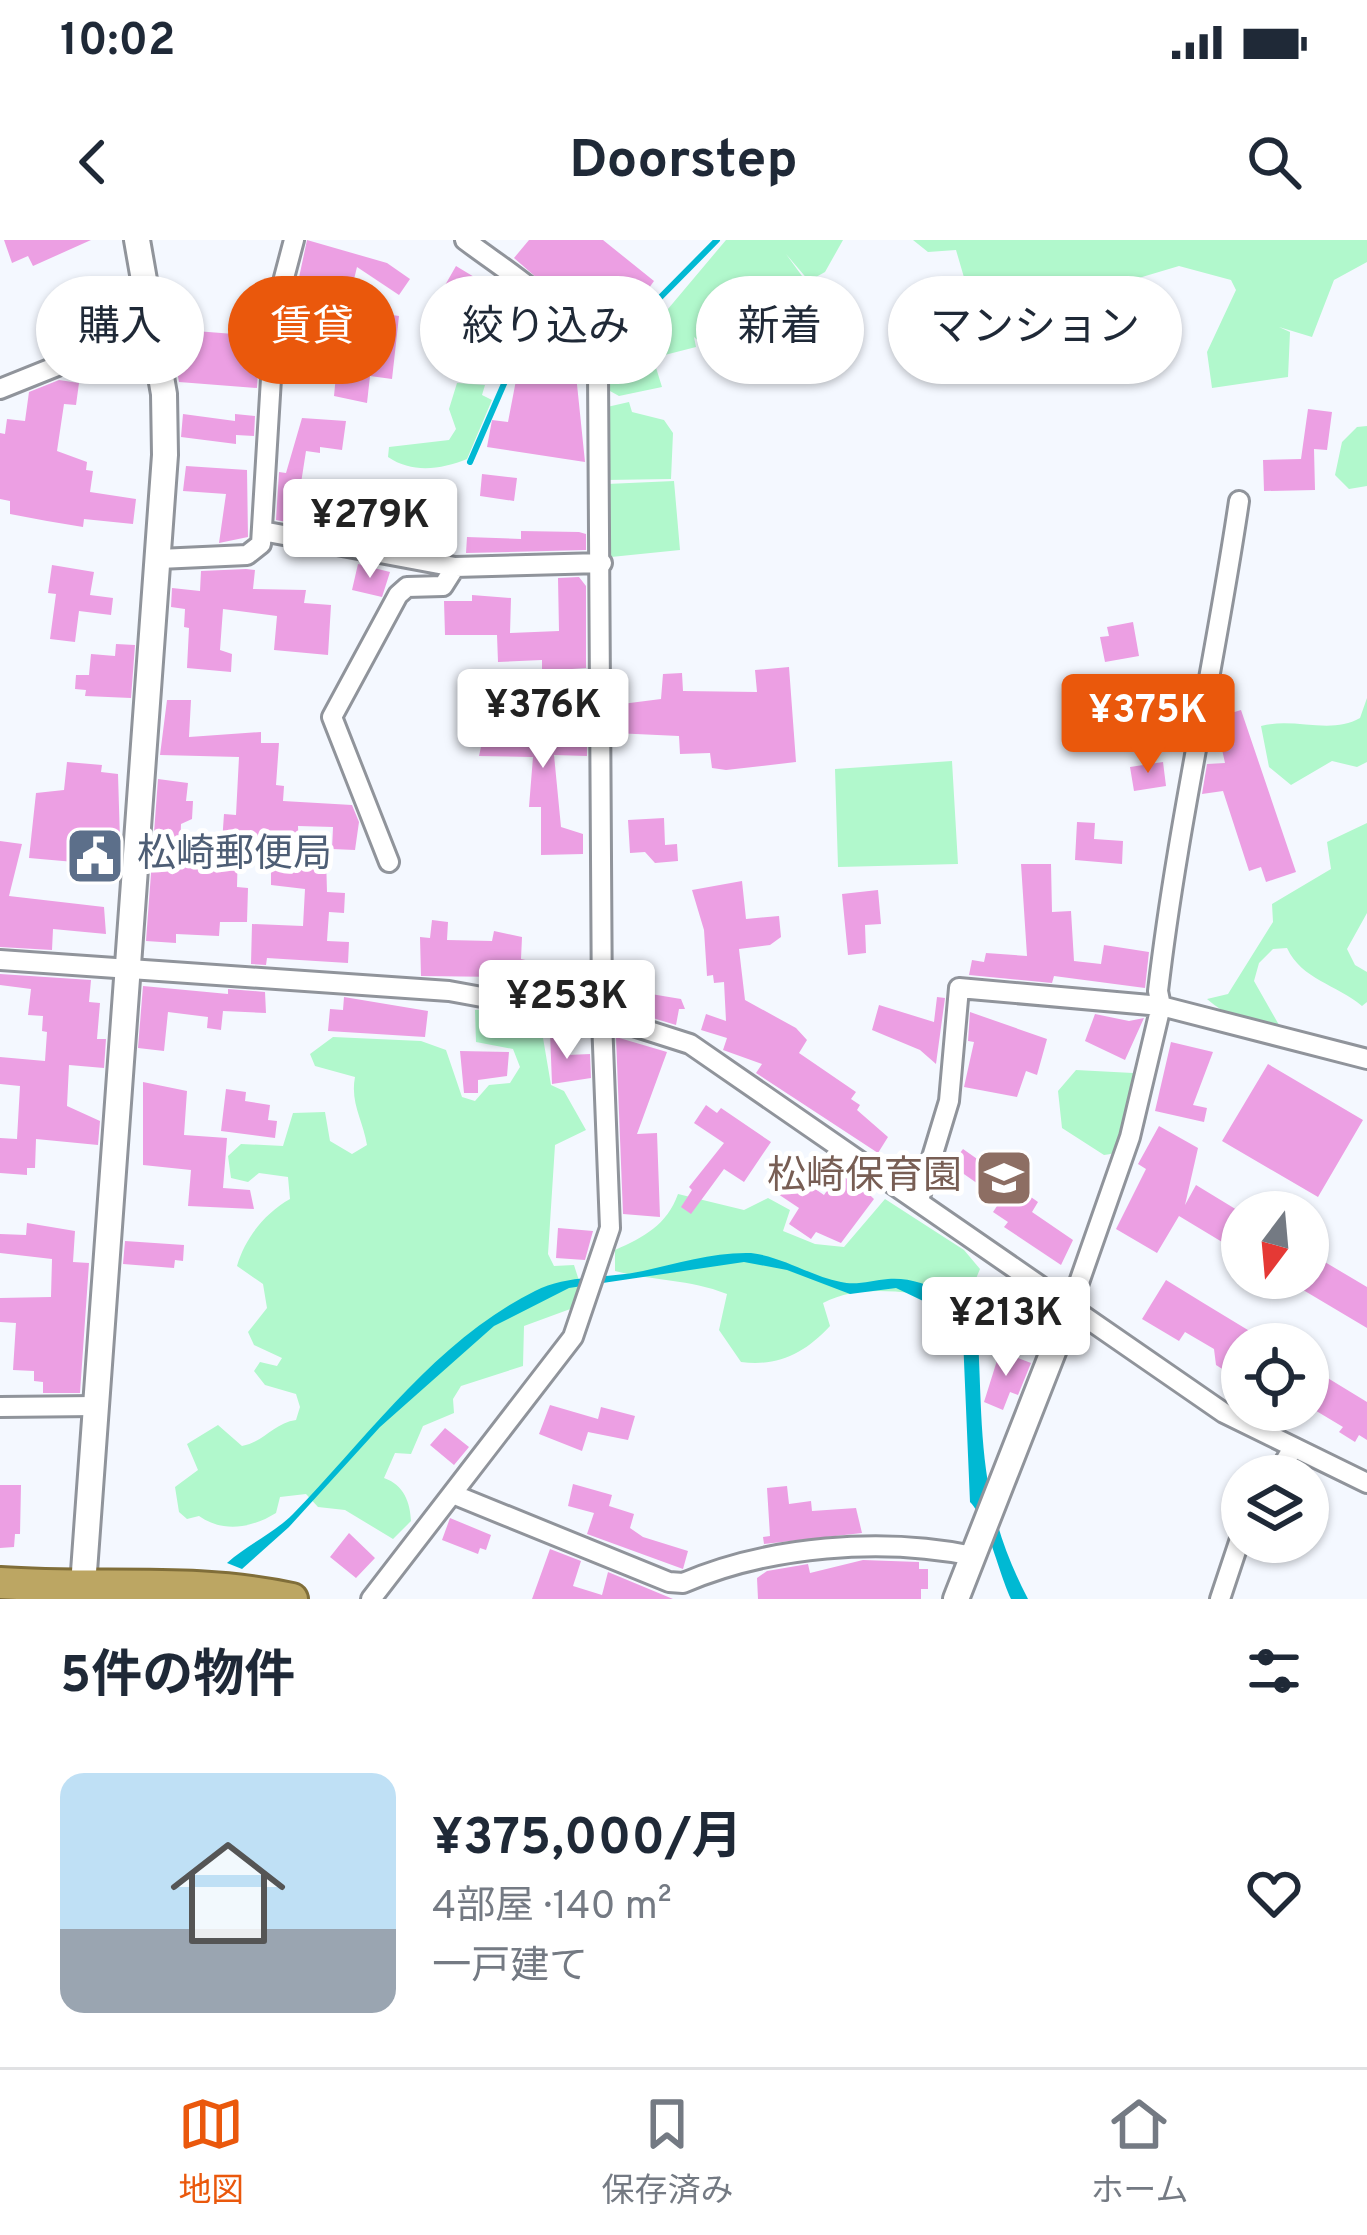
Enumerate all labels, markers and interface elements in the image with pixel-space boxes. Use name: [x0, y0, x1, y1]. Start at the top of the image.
text: 10:02: [60, 14, 176, 71]
text: Doorstep: [569, 128, 798, 197]
icon: back: [60, 129, 126, 195]
icon: search: [1241, 129, 1307, 195]
chip: 購入: [36, 276, 204, 384]
chip: 賃貸: [228, 276, 396, 384]
chip: 絞り込み: [420, 276, 672, 384]
chip: 新着: [696, 276, 864, 384]
chip: マンション: [888, 276, 1182, 384]
pin: ¥279K: [286, 479, 454, 581]
text: ¥279K: [310, 493, 430, 542]
pin: ¥376K: [459, 669, 627, 771]
pin: ¥375K: [1064, 674, 1232, 776]
text: ¥376K: [484, 683, 602, 732]
text: ¥375K: [1089, 688, 1207, 737]
public building icon: 松崎郵便局: [64, 825, 126, 887]
place label: 松崎郵便局: [137, 832, 332, 881]
pin: ¥253K: [483, 960, 651, 1062]
text: ¥253K: [506, 974, 628, 1023]
school or university icon: 松崎保育園: [973, 1147, 1035, 1209]
place label: 松崎保育園: [767, 1154, 962, 1203]
north arrow: [1221, 1191, 1329, 1299]
map controls: [1221, 1191, 1329, 1563]
pin: ¥213K: [922, 1277, 1090, 1379]
text: ¥213K: [949, 1291, 1063, 1340]
button: locate: [1221, 1323, 1329, 1431]
button: layers: [1221, 1455, 1329, 1563]
icon: filters: [1241, 1638, 1307, 1704]
text: 5件の物件: [60, 1646, 295, 1711]
text: ¥375,000/月: [432, 1808, 743, 1873]
icon: home: [156, 1821, 300, 1965]
icon: heart: [1241, 1860, 1307, 1926]
text: 4部屋 · 140 m²: [432, 1884, 672, 1933]
text: 一戸建て: [432, 1944, 588, 1993]
tab: 地図: [178, 2091, 244, 2214]
tab: 保存済み: [601, 2091, 733, 2214]
tab: ホーム: [1090, 2091, 1188, 2214]

